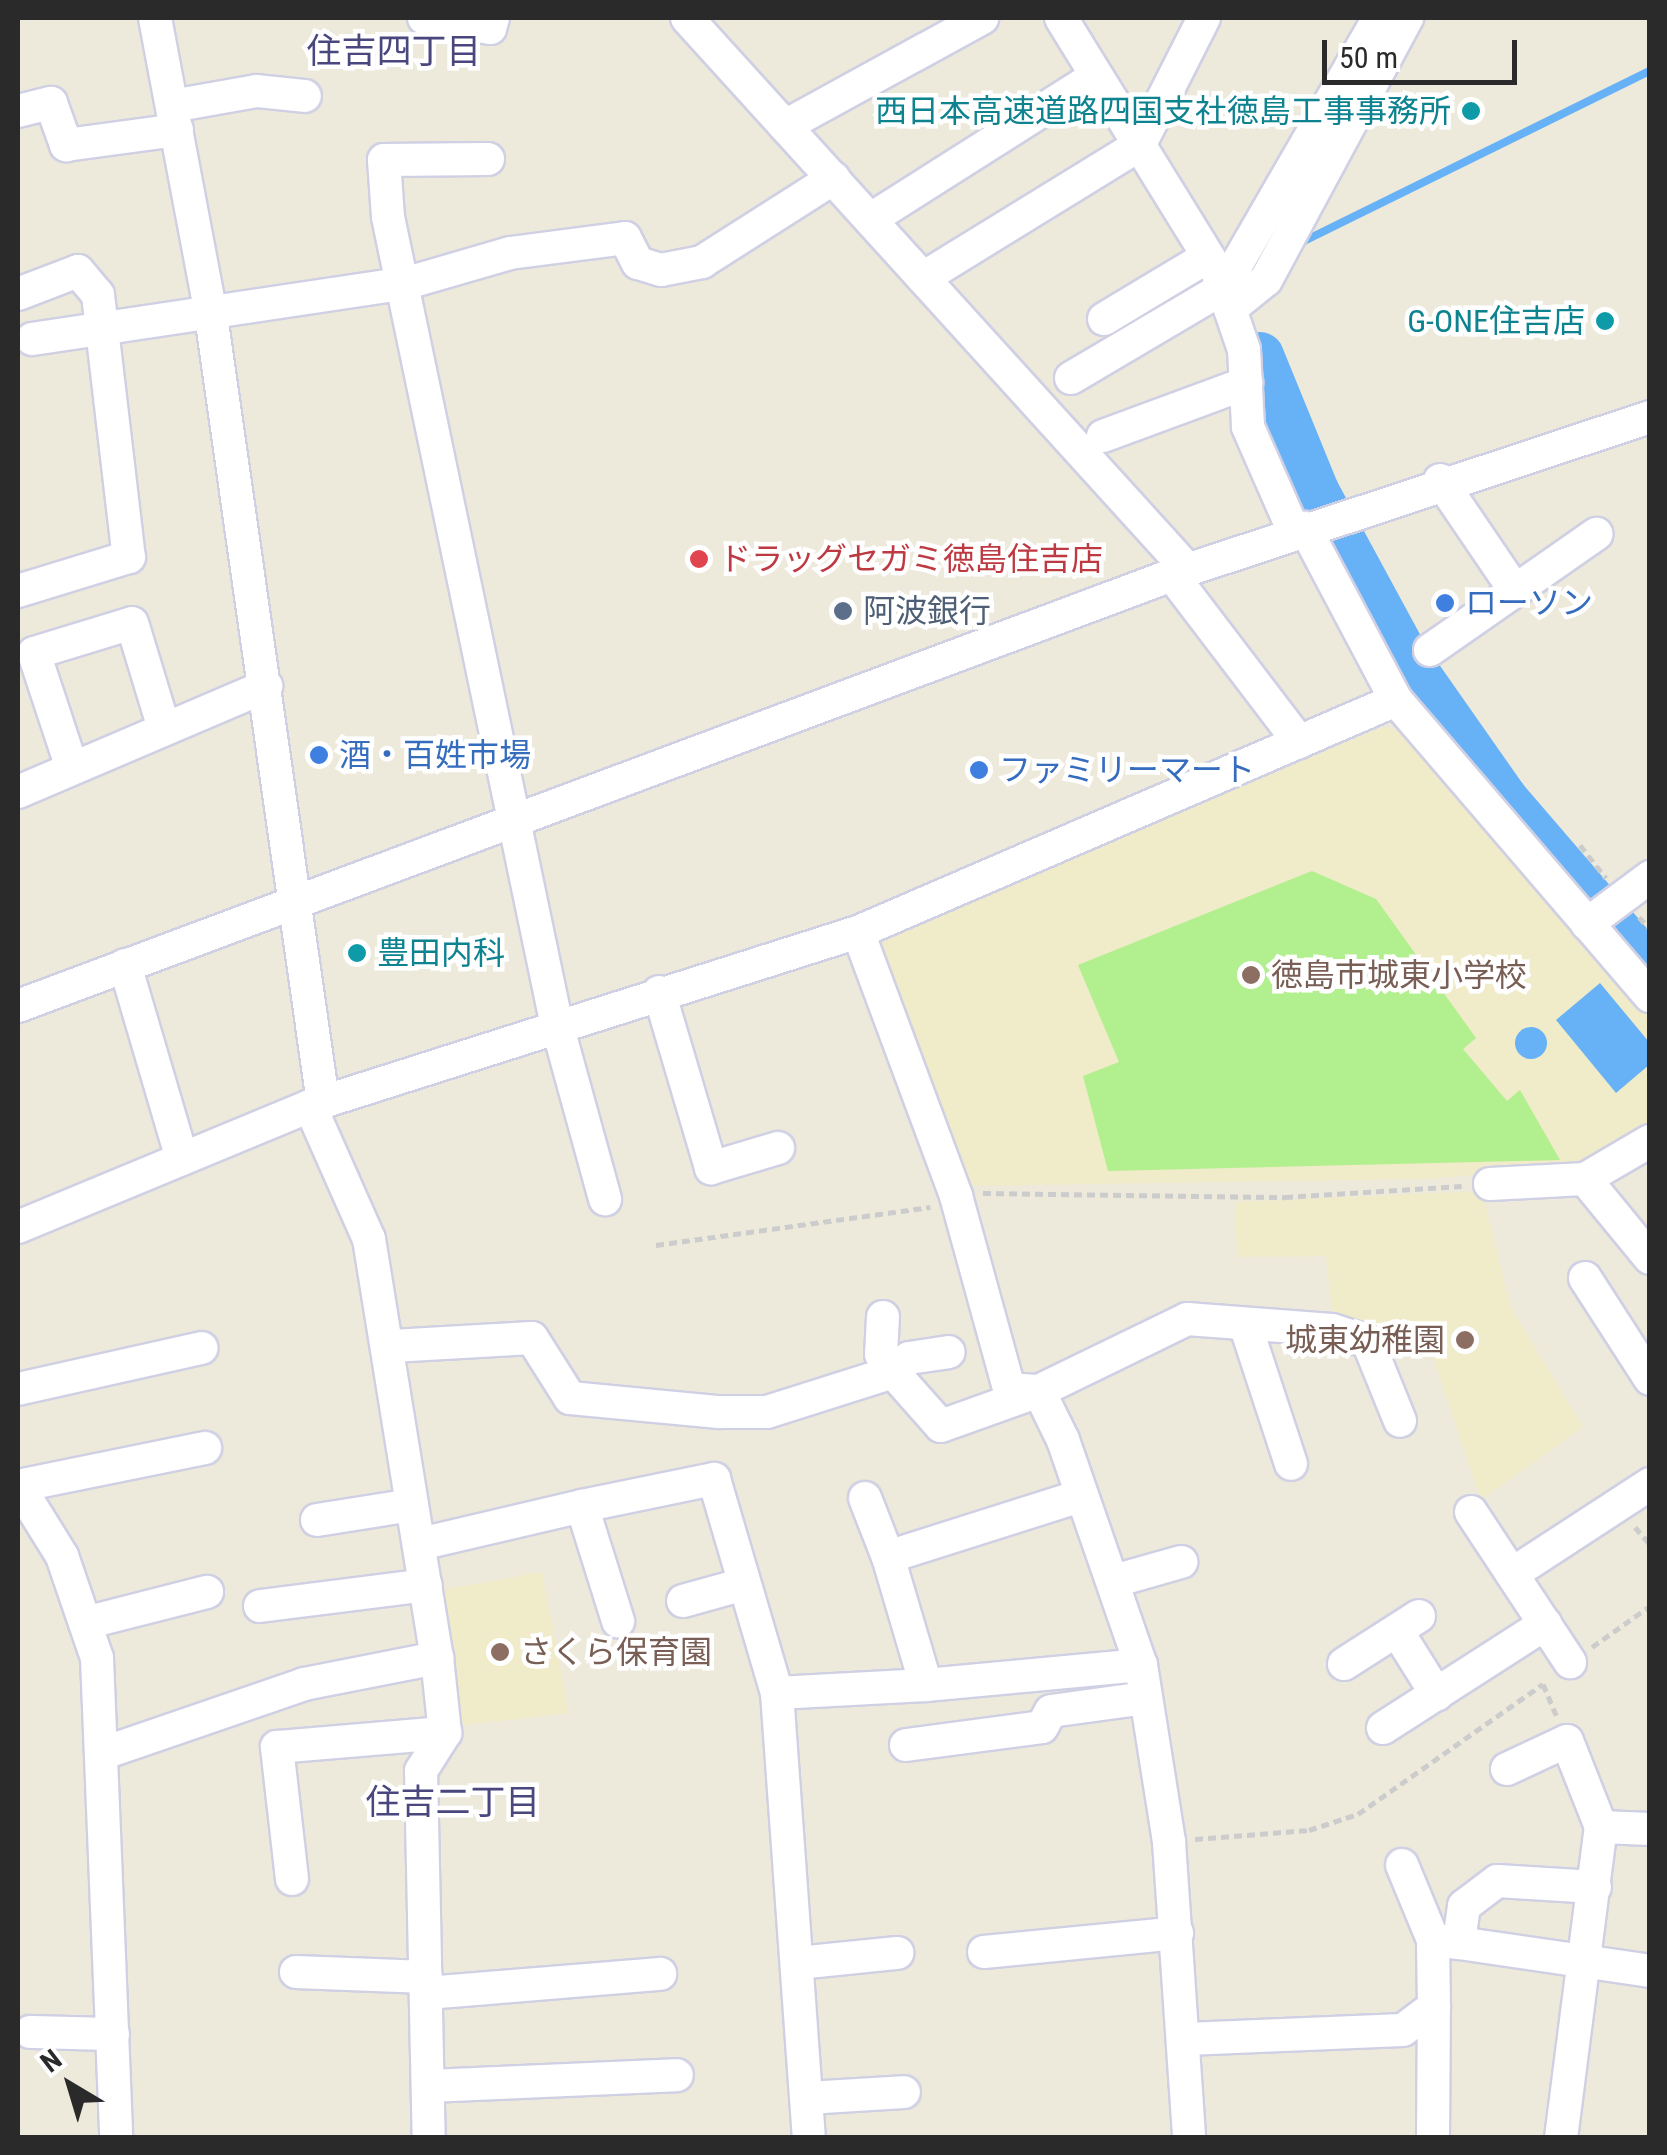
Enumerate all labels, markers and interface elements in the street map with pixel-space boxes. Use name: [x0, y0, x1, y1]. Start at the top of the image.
scale bar: [1327, 20, 1522, 82]
district label: 住吉四丁目: [307, 31, 481, 73]
text: 50 m: [1339, 40, 1398, 75]
place label: 西日本高速道路四国支社徳島工事事務所: [875, 92, 1451, 130]
marker: 西日本高速道路四国支社徳島工事事務所: [1460, 100, 1482, 122]
place label: G-ONE住吉店: [1407, 302, 1585, 340]
marker: G-ONE住吉店: [1594, 310, 1616, 332]
place label: ドラッグセガミ徳島住吉店: [719, 540, 1103, 578]
marker: ドラッグセガミ徳島住吉店: [688, 548, 710, 570]
place label: ローソン: [1465, 584, 1593, 622]
place label: 阿波銀行: [863, 592, 991, 630]
marker: ローソン: [1434, 592, 1456, 614]
marker: 阿波銀行: [832, 600, 854, 622]
place label: 酒・百姓市場: [339, 736, 531, 774]
marker: 酒・百姓市場: [308, 744, 330, 766]
place label: ファミリーマート: [999, 751, 1255, 789]
marker: ファミリーマート: [968, 759, 990, 781]
place label: 豊田内科: [377, 934, 505, 972]
marker: 豊田内科: [346, 942, 368, 964]
place label: 徳島市城東小学校: [1271, 956, 1527, 994]
marker: 徳島市城東小学校: [1240, 964, 1262, 986]
place label: 城東幼稚園: [1285, 1321, 1445, 1359]
marker: 城東幼稚園: [1454, 1329, 1476, 1351]
place label: さくら保育園: [520, 1633, 712, 1671]
marker: さくら保育園: [489, 1641, 511, 1663]
district label: 住吉二丁目: [366, 1782, 540, 1824]
north arrow: [20, 2035, 120, 2135]
text: N: [34, 2043, 68, 2079]

